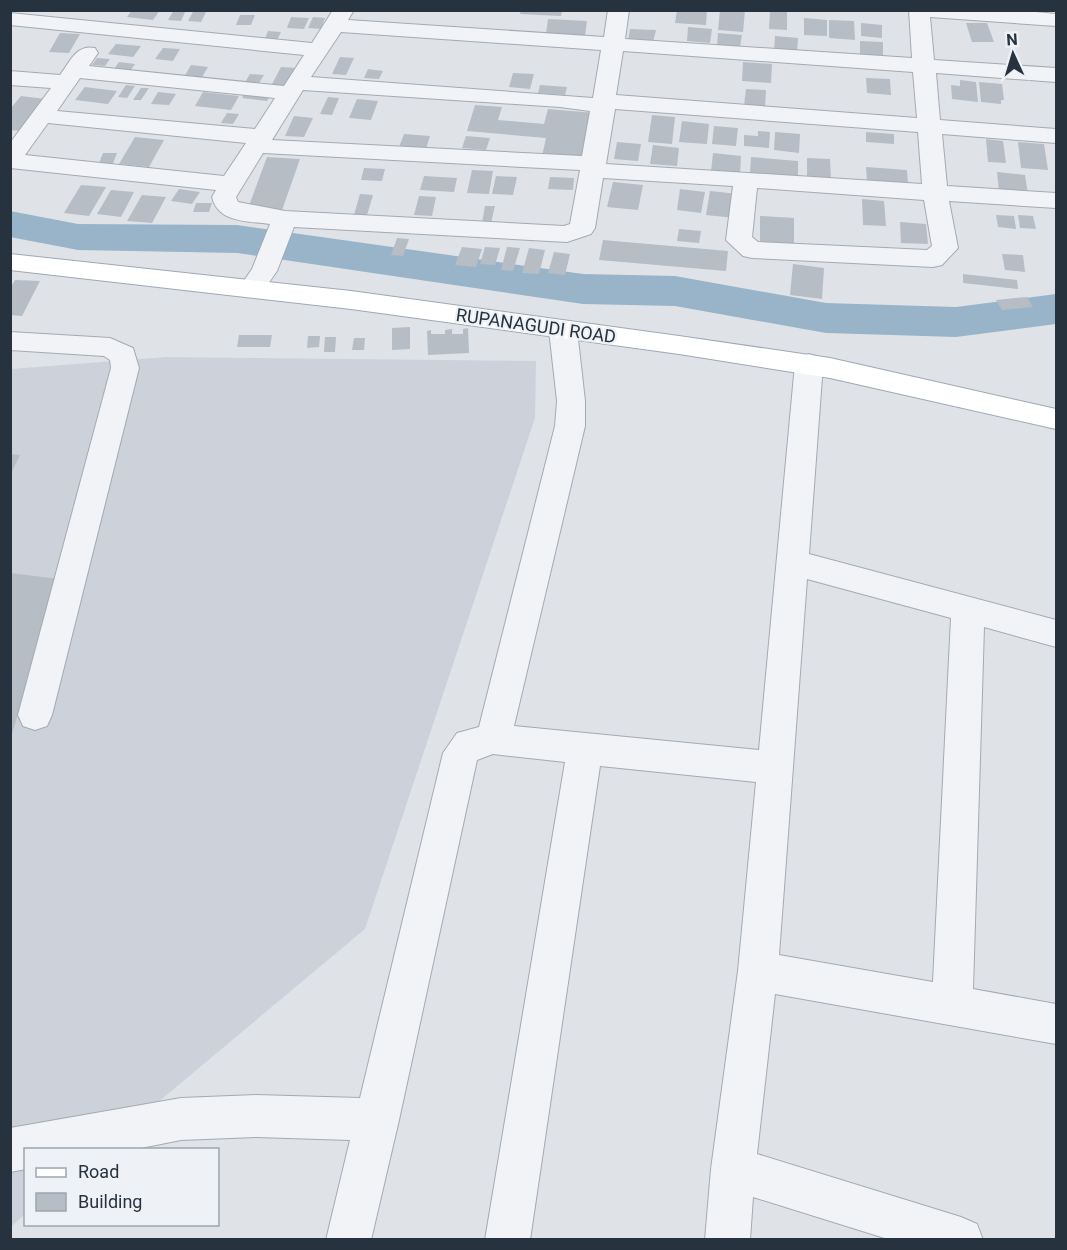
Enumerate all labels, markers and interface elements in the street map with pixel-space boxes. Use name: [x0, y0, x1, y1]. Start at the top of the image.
north arrow: [983, 24, 1043, 84]
text: N: [1006, 30, 1018, 49]
street label: RUPANAGUDI ROAD: [455, 304, 617, 347]
legend: [24, 1148, 219, 1226]
text: Road: [78, 1161, 119, 1182]
text: Building: [78, 1191, 142, 1212]

